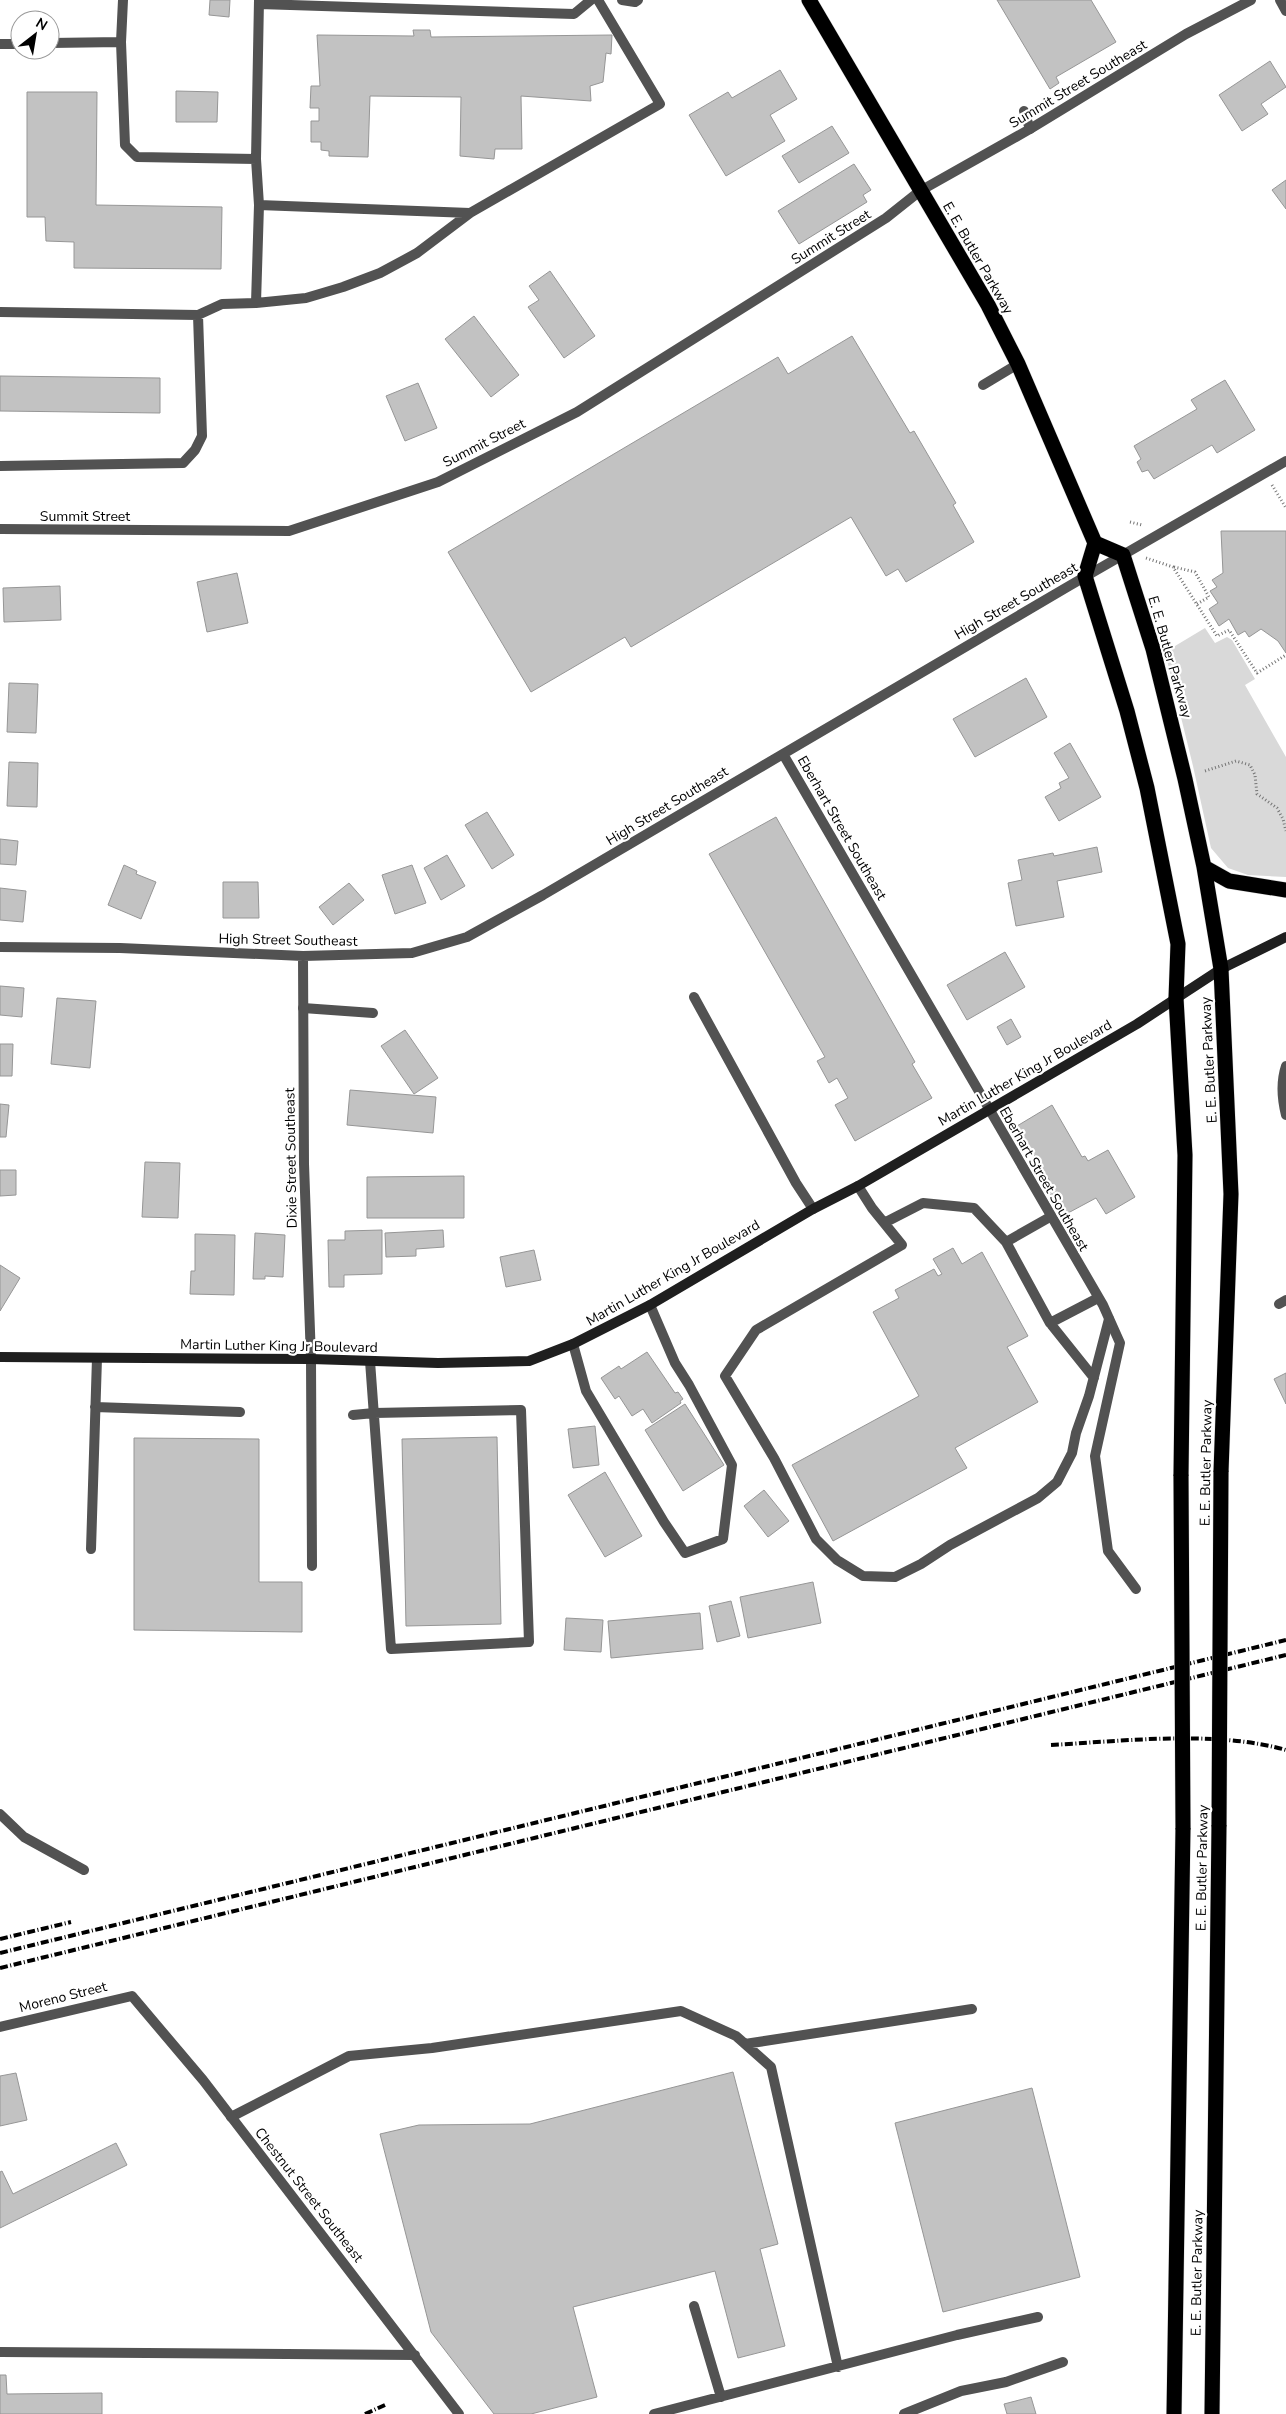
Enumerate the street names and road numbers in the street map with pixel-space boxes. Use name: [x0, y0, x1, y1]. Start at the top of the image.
street label: Summit Street Southeast: [1006, 35, 1150, 133]
street label: E. E. Butler Parkway: [938, 198, 1018, 318]
street label: Summit Street: [788, 205, 874, 269]
street label: Summit Street: [439, 414, 529, 472]
street label: Summit Street: [40, 507, 130, 526]
street label: High Street Southeast: [951, 558, 1081, 644]
street label: E. E. Butler Parkway: [1143, 594, 1197, 721]
street label: Eberhart Street Southeast: [793, 753, 891, 904]
street label: High Street Southeast: [603, 762, 732, 850]
street label: High Street Southeast: [218, 929, 358, 951]
street label: E. E. Butler Parkway: [1196, 996, 1222, 1124]
street label: Martin Luther King Jr Boulevard: [935, 1015, 1115, 1131]
street label: Dixie Street Southeast: [280, 1087, 302, 1228]
street label: Eberhart Street Southeast: [995, 1104, 1093, 1255]
street label: Martin Luther King Jr Boulevard: [583, 1215, 763, 1331]
street label: Martin Luther King Jr Boulevard: [180, 1335, 378, 1357]
street label: E. E. Butler Parkway: [1195, 1399, 1217, 1526]
street label: E. E. Butler Parkway: [1191, 1804, 1213, 1931]
street label: Moreno Street: [17, 1977, 109, 2017]
street label: Chestnut Street Southeast: [250, 2124, 368, 2266]
street label: E. E. Butler Parkway: [1186, 2209, 1208, 2336]

